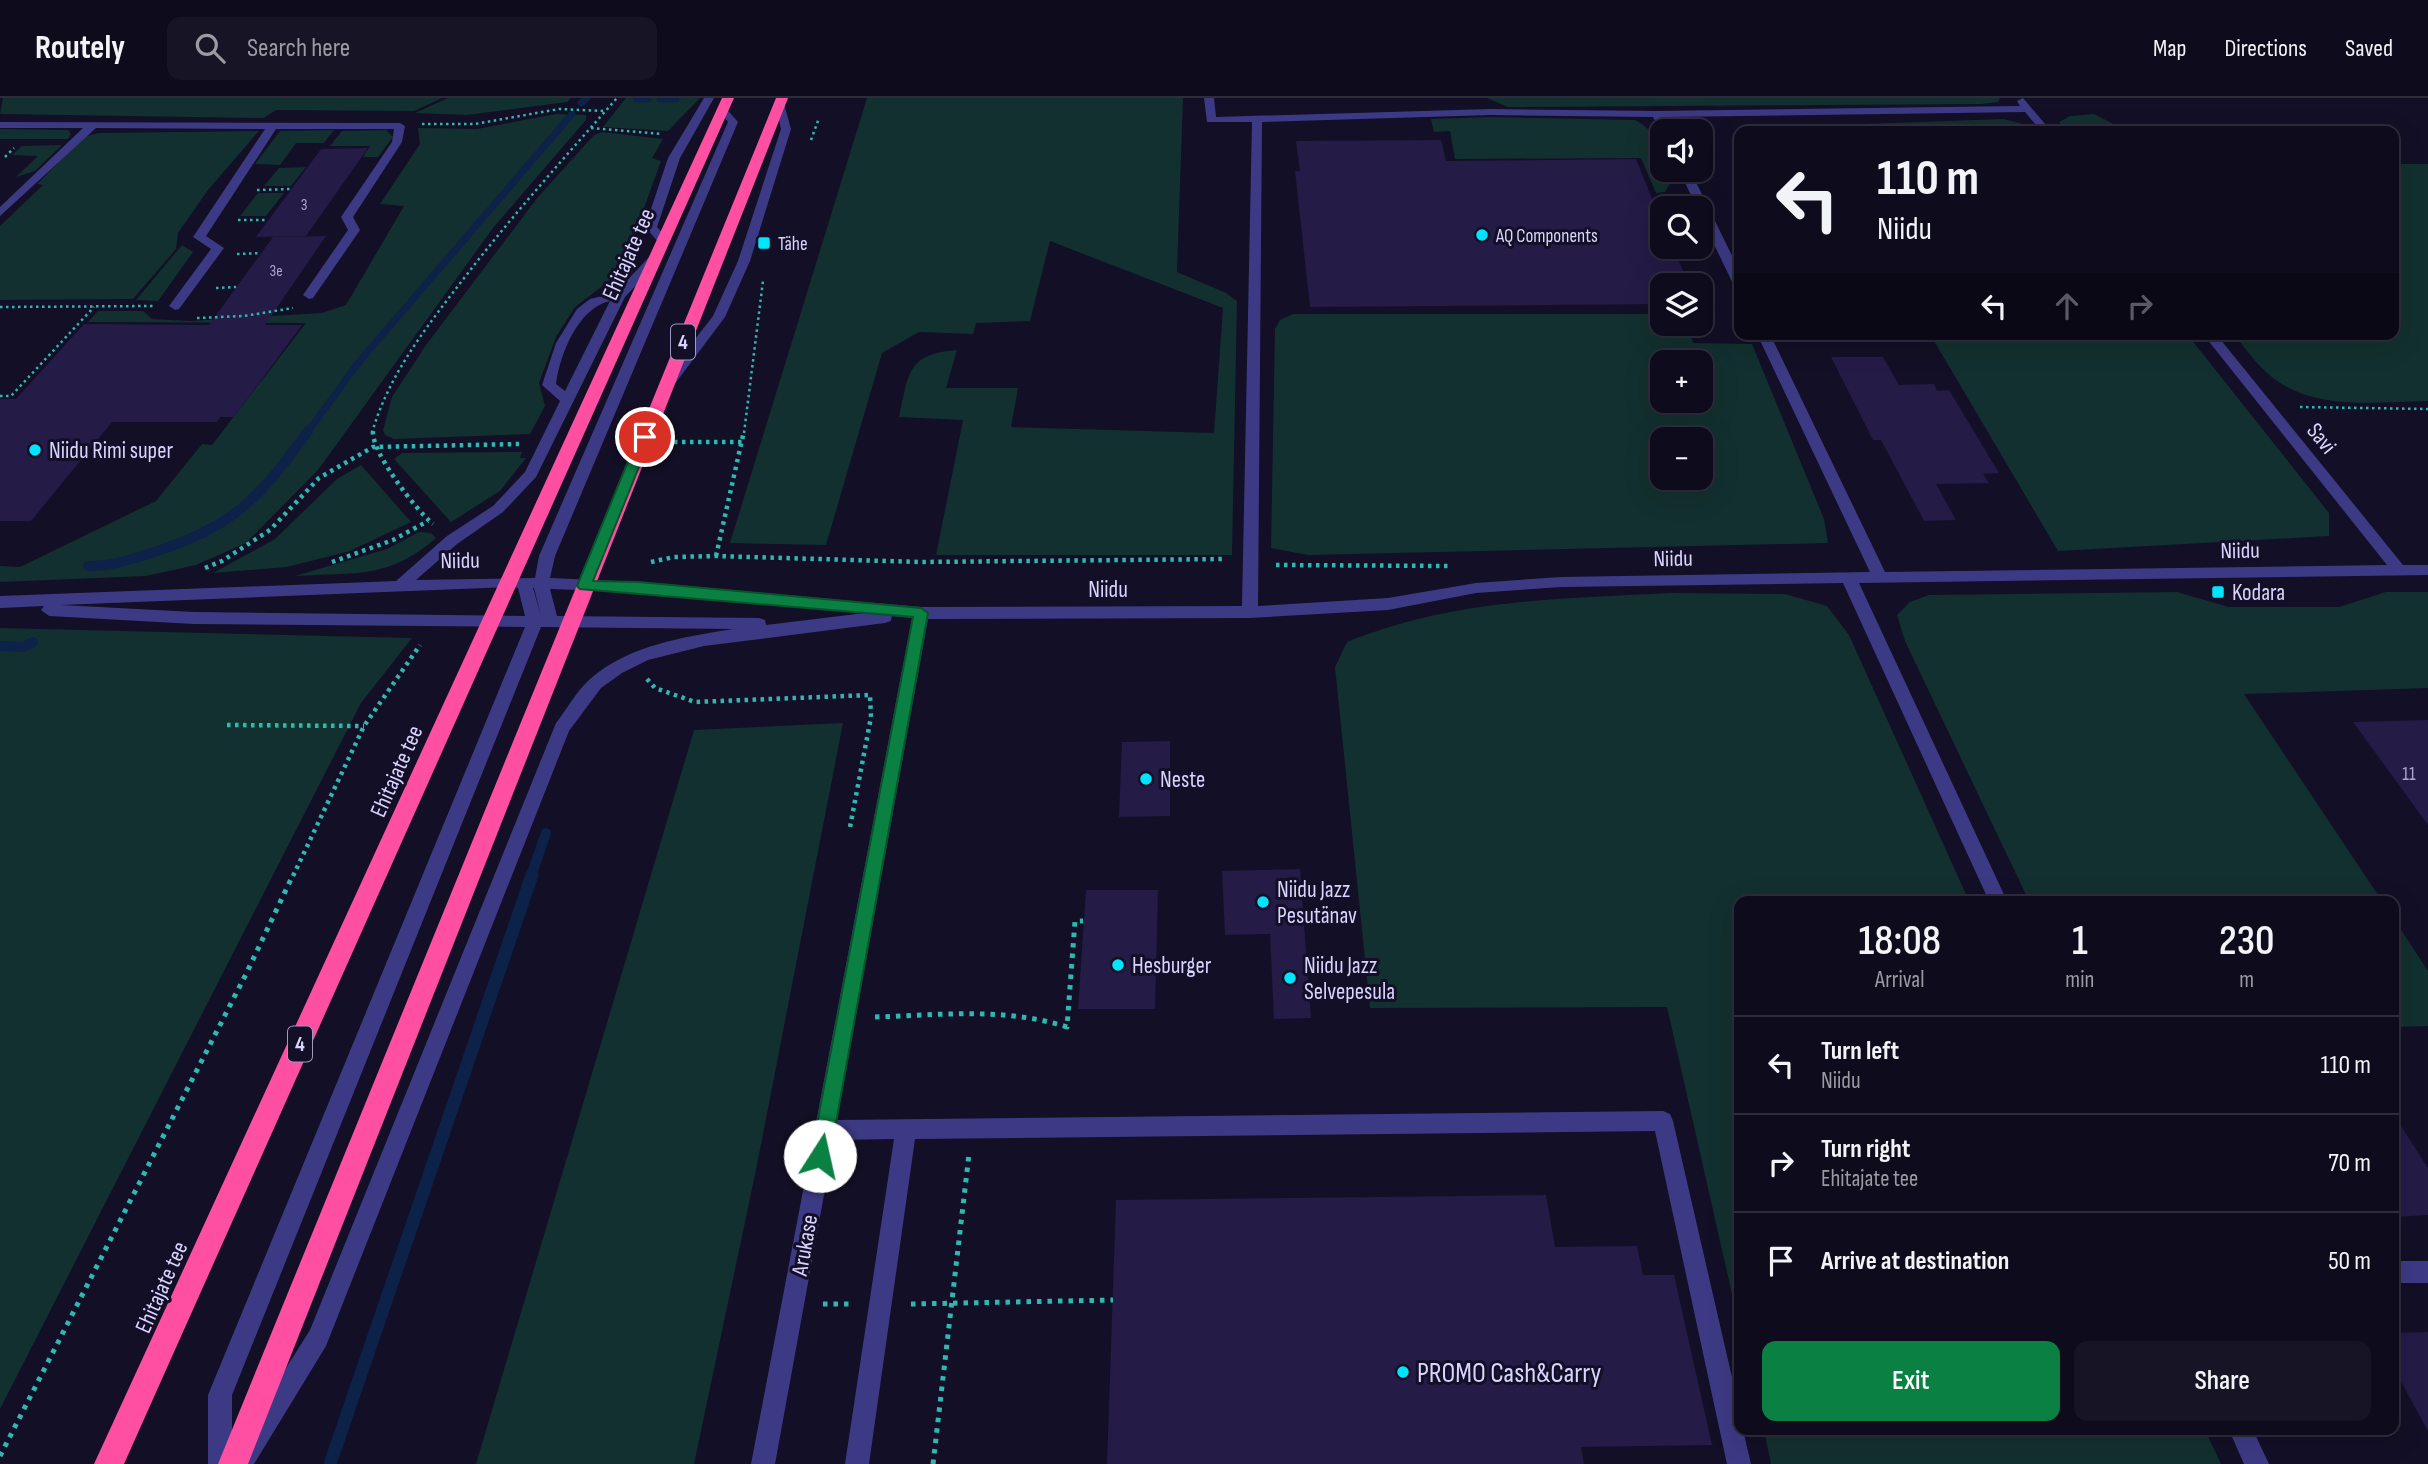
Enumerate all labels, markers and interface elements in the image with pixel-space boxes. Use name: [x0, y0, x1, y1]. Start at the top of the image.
search box: [167, 17, 657, 80]
text: Routely: [35, 28, 125, 68]
icon: search: [191, 29, 229, 67]
text: Search here: [247, 33, 350, 64]
text: Map: [2153, 34, 2186, 63]
text: Directions: [2224, 34, 2307, 63]
text: Saved: [2345, 34, 2393, 63]
map controls: [1650, 119, 1713, 490]
button: sound: [1650, 119, 1713, 182]
text: 110 m: [1877, 150, 1979, 209]
icon: left: [1762, 154, 1853, 245]
house number: 3: [301, 196, 307, 215]
button: search: [1650, 196, 1713, 259]
street label: Ehitajate tee: [596, 204, 661, 305]
text: Niidu: [1877, 210, 1932, 249]
place label: AQ Components: [1495, 225, 1598, 248]
marker: AQ Components: [1474, 227, 1490, 243]
place label: Tähe: [778, 233, 808, 256]
marker: Tähe: [756, 235, 772, 251]
house number: 3e: [269, 262, 283, 281]
button: layers: [1650, 273, 1713, 336]
icon: left: [1975, 287, 2013, 325]
icon: ahead: [2048, 287, 2086, 325]
icon: right: [2121, 287, 2159, 325]
road number: 4: [671, 324, 695, 360]
button: +: [1650, 350, 1713, 413]
pin: [615, 407, 675, 467]
street label: Savi: [2300, 417, 2342, 460]
icon: arrive: [626, 418, 664, 456]
button: −: [1650, 427, 1713, 490]
place label: Niidu Rimi super: [49, 437, 173, 465]
marker: Niidu Rimi super: [27, 442, 43, 458]
street label: Niidu: [2220, 537, 2260, 565]
street label: Niidu: [1653, 545, 1693, 573]
street label: Niidu: [440, 547, 480, 575]
street label: Niidu: [1088, 576, 1128, 604]
place label: Kodara: [2232, 579, 2285, 607]
marker: Kodara: [2210, 584, 2226, 600]
street label: Ehitajate tee: [364, 721, 429, 822]
house number: 11: [2402, 763, 2416, 786]
place label: Neste: [1160, 766, 1205, 794]
marker: Neste: [1138, 771, 1154, 787]
place label: Niidu Jazz Pesutänav: [1277, 876, 1357, 930]
marker: Niidu Jazz Pesutänav: [1255, 894, 1271, 910]
text: 18:08: [1858, 916, 1941, 967]
text: 1: [2072, 916, 2088, 967]
text: 230: [2219, 916, 2274, 967]
place label: Hesburger: [1132, 952, 1212, 980]
place label: Niidu Jazz Selvepesula: [1304, 952, 1395, 1006]
marker: Hesburger: [1110, 957, 1126, 973]
text: Arrival: [1875, 966, 1924, 994]
text: min: [2065, 966, 2094, 994]
text: m: [2239, 966, 2254, 994]
marker: Niidu Jazz Selvepesula: [1282, 970, 1298, 986]
road number: 4: [288, 1026, 312, 1062]
text: Turn left: [1821, 1036, 1899, 1067]
icon: left: [1762, 1046, 1800, 1084]
text: 110 m: [2320, 1050, 2371, 1081]
text: Niidu: [1821, 1067, 1861, 1095]
position arrow: [783, 1119, 857, 1193]
text: Turn right: [1821, 1134, 1910, 1165]
icon: right: [1762, 1144, 1800, 1182]
text: 70 m: [2328, 1148, 2371, 1179]
text: Ehitajate tee: [1821, 1165, 1918, 1193]
street label: Arukase: [786, 1212, 824, 1279]
street label: Ehitajate tee: [129, 1237, 194, 1338]
icon: arrive: [1762, 1242, 1800, 1280]
text: Arrive at destination: [1821, 1246, 2009, 1277]
text: 50 m: [2328, 1246, 2371, 1277]
button: Exit: [1762, 1341, 2060, 1421]
button: Share: [2074, 1341, 2371, 1421]
place label: PROMO Cash&Carry: [1417, 1357, 1601, 1390]
marker: PROMO Cash&Carry: [1395, 1364, 1411, 1380]

